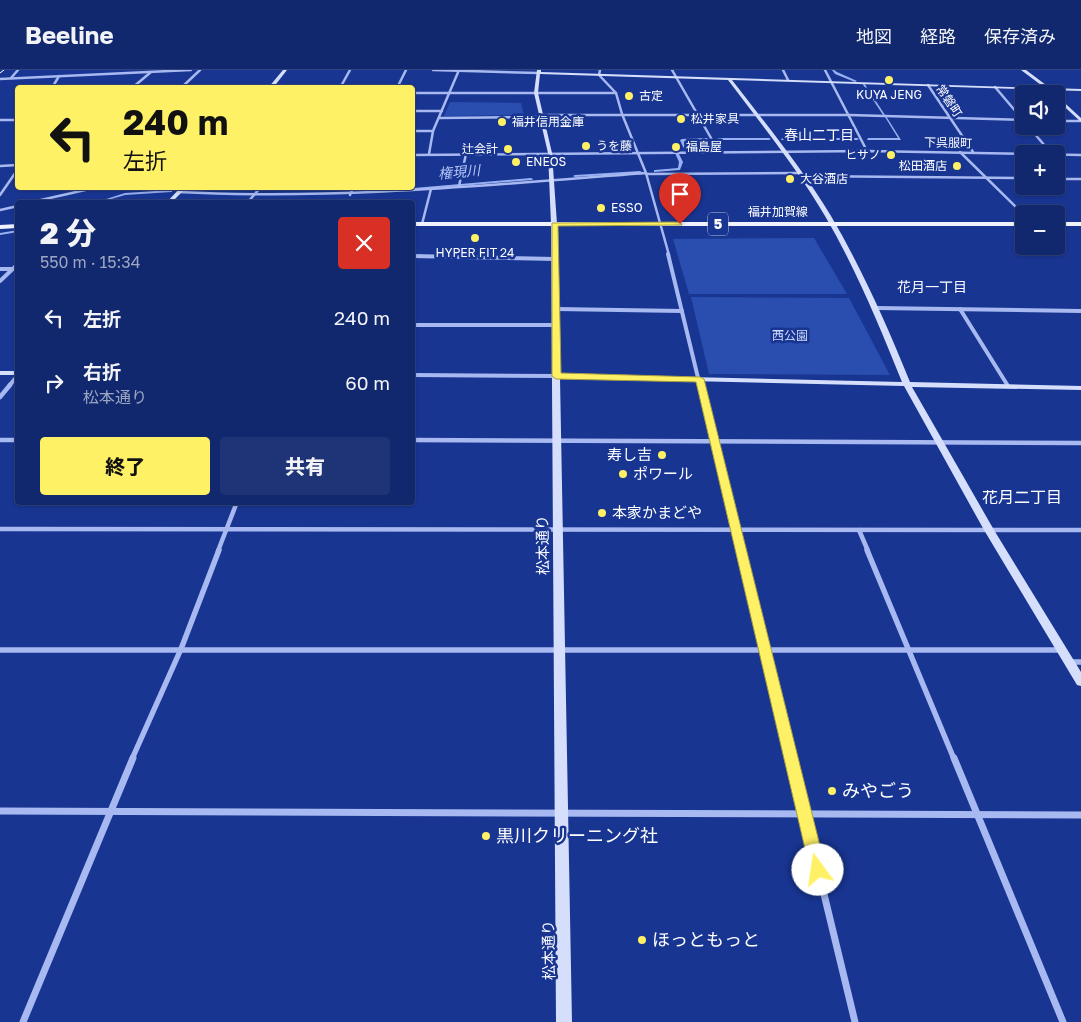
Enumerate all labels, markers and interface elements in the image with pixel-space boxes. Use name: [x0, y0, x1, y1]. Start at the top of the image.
text: Beeline: [25, 20, 114, 49]
text: 地図: [856, 25, 892, 47]
text: 経路: [920, 25, 956, 47]
text: 保存済み: [984, 25, 1056, 47]
marker: KUYA JENG: [883, 74, 895, 86]
street label: 常磐町: [933, 82, 966, 120]
map controls: [1015, 85, 1065, 255]
button: sound: [1015, 85, 1065, 135]
place label: KUYA JENG: [856, 87, 922, 102]
place label: 古定: [639, 88, 663, 103]
marker: 古定: [623, 90, 635, 102]
text: 240 m: [123, 101, 228, 143]
icon: left: [40, 105, 105, 170]
place label: 松井家具: [691, 111, 739, 126]
marker: 松井家具: [675, 113, 687, 125]
place label: 福井信用金庫: [512, 114, 584, 129]
marker: 福井信用金庫: [496, 116, 508, 128]
district label: 春山二丁目: [784, 126, 854, 143]
street label: 下呉服町: [924, 135, 972, 150]
place label: うを藤: [596, 138, 632, 153]
place label: 福島屋: [686, 139, 722, 154]
marker: うを藤: [580, 140, 592, 152]
place label: 辻会計: [462, 141, 498, 156]
marker: 福島屋: [670, 141, 682, 153]
marker: 辻会計: [502, 143, 514, 155]
button: +: [1015, 145, 1065, 195]
text: 左折: [123, 147, 167, 174]
place label: ヒサノ: [845, 147, 881, 162]
marker: ヒサノ: [885, 149, 897, 161]
place label: ENEOS: [526, 154, 567, 169]
marker: ENEOS: [510, 156, 522, 168]
place label: 松田酒店: [899, 158, 947, 173]
marker: 松田酒店: [951, 160, 963, 172]
water label: 権現川: [437, 161, 483, 182]
place label: 大谷酒店: [800, 171, 848, 186]
pin: [659, 173, 701, 224]
marker: 大谷酒店: [784, 173, 796, 185]
icon: arrive: [666, 180, 694, 208]
place label: ESSO: [611, 200, 643, 215]
marker: ESSO: [595, 202, 607, 214]
street label: 福井加賀線: [748, 204, 808, 219]
button: −: [1015, 205, 1065, 255]
road number: 5: [708, 212, 728, 236]
text: 2 分: [40, 215, 96, 251]
button: close: [338, 217, 390, 269]
marker: HYPER FIT 24: [469, 232, 481, 244]
place label: HYPER FIT 24: [436, 245, 514, 260]
text: 550 m · 15:34: [40, 252, 140, 272]
district label: 花月一丁目: [897, 278, 967, 295]
icon: left: [40, 304, 68, 332]
text: 240 m: [334, 306, 390, 329]
text: 左折: [83, 307, 121, 330]
park label: 西公園: [772, 328, 808, 343]
text: 右折: [83, 360, 121, 383]
icon: right: [40, 369, 68, 397]
text: 60 m: [345, 371, 390, 394]
text: 松本通り: [83, 387, 147, 407]
button: 終了: [40, 437, 210, 495]
button: 共有: [220, 437, 390, 495]
place label: 寿し吉: [607, 445, 652, 463]
marker: 寿し吉: [656, 449, 668, 461]
place label: ポワール: [633, 464, 693, 482]
marker: ポワール: [617, 468, 629, 480]
district label: 花月二丁目: [982, 487, 1062, 507]
place label: 本家かまどや: [612, 503, 702, 521]
marker: 本家かまどや: [596, 507, 608, 519]
street label: 松本通り: [532, 515, 552, 575]
place label: みやごう: [842, 779, 914, 801]
marker: みやごう: [826, 785, 838, 797]
place label: 黒川クリーニング社: [496, 824, 658, 846]
marker: 黒川クリーニング社: [480, 830, 492, 842]
position arrow: [791, 843, 843, 895]
street label: 松本通り: [538, 920, 558, 980]
place label: ほっともっと: [652, 928, 760, 950]
marker: ほっともっと: [636, 934, 648, 946]

